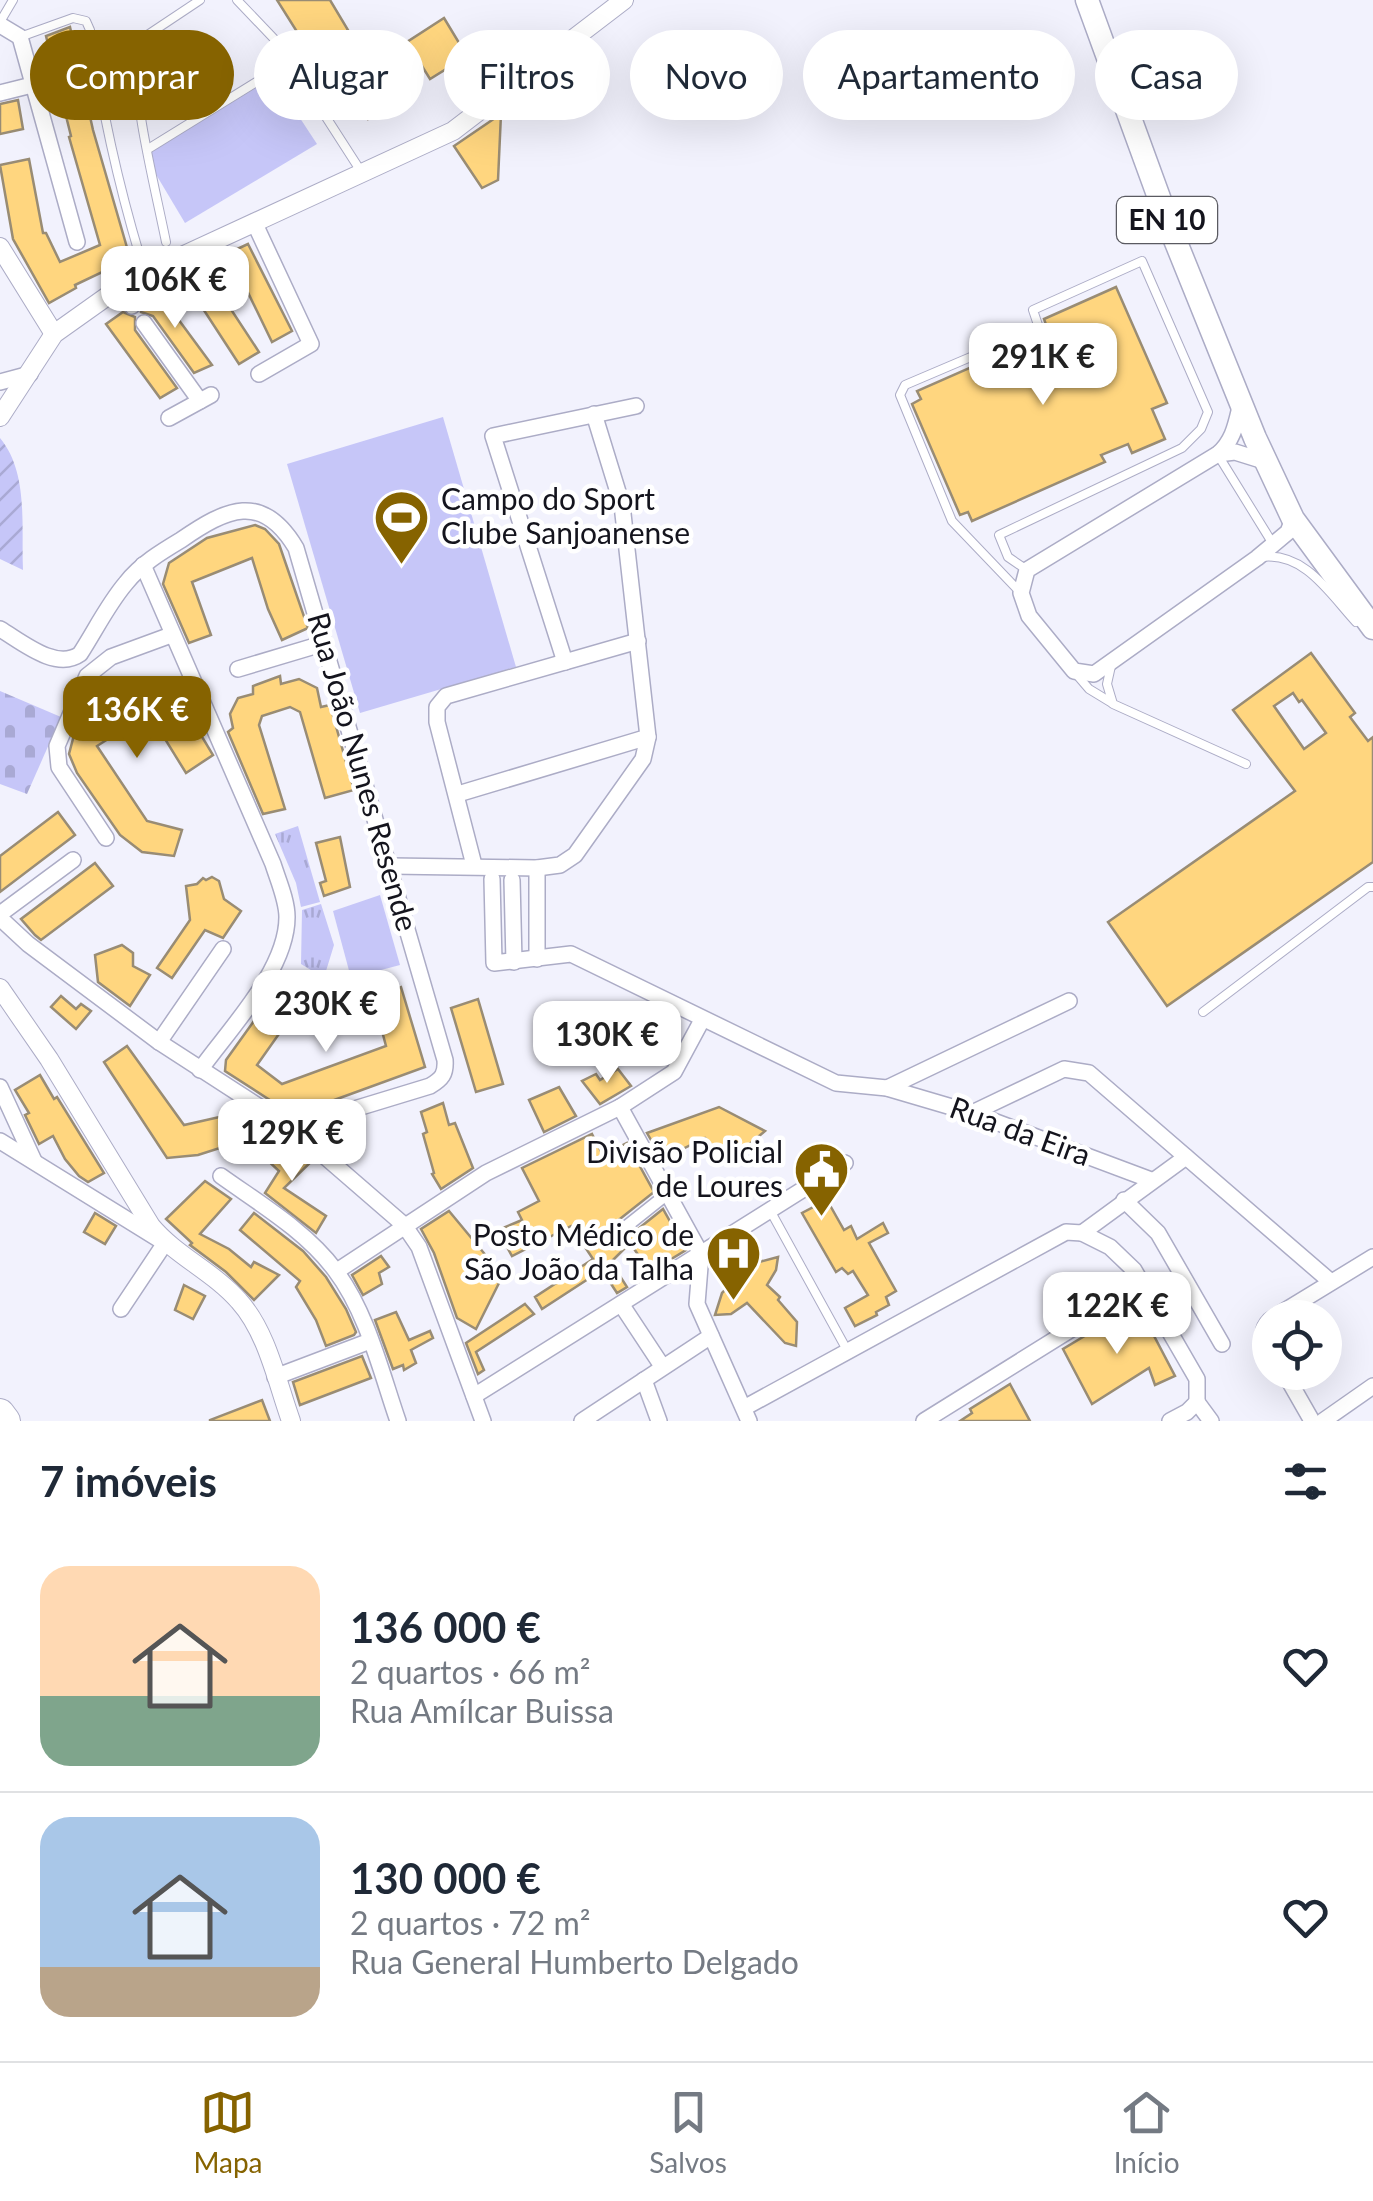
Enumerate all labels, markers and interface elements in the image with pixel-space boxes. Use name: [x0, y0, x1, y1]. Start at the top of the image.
chip: Comprar: [30, 30, 234, 120]
chip: Alugar: [254, 30, 424, 120]
chip: Filtros: [444, 30, 610, 120]
chip: Novo: [630, 30, 783, 120]
chip: Apartamento: [803, 30, 1075, 120]
chip: Casa: [1095, 30, 1238, 120]
road number: EN 10: [1117, 197, 1217, 243]
pin: 106K €: [94, 246, 256, 331]
text: 106K €: [123, 259, 227, 298]
pin: 291K €: [962, 323, 1124, 408]
text: 291K €: [991, 336, 1095, 375]
place label: Campo do Sport Clube Sanjoanense: [441, 480, 690, 550]
sports icon: Campo do Sport Clube Sanjoanense: [372, 487, 432, 566]
street label: Rua João Nunes Resende: [301, 608, 427, 935]
pin: 136K €: [56, 676, 218, 761]
text: 136K €: [85, 689, 189, 728]
pin: 230K €: [245, 970, 407, 1055]
text: 230K €: [274, 983, 378, 1022]
pin: 130K €: [526, 1001, 688, 1086]
text: 130K €: [555, 1014, 659, 1053]
street label: Rua da Eira: [945, 1088, 1096, 1172]
pin: 129K €: [211, 1099, 373, 1184]
text: 129K €: [240, 1112, 344, 1151]
place label: Divisão Policial de Loures: [586, 1133, 783, 1203]
public building icon: Divisão Policial de Loures: [792, 1140, 852, 1219]
place label: Posto Médico de São João da Talha: [464, 1216, 694, 1286]
hospital icon: Posto Médico de São João da Talha: [703, 1223, 763, 1302]
pin: 122K €: [1036, 1272, 1198, 1357]
text: 122K €: [1065, 1285, 1169, 1324]
map controls: [1252, 1300, 1342, 1390]
button: locate: [1252, 1300, 1342, 1390]
icon: filters: [1278, 1454, 1333, 1509]
text: 7 imóveis: [40, 1456, 217, 1506]
text: 136 000 €: [350, 1602, 541, 1652]
icon: home: [120, 1606, 240, 1726]
icon: heart: [1278, 1639, 1333, 1694]
text: 2 quartos · 66 m²: [350, 1652, 590, 1691]
text: Rua Amílcar Buissa: [350, 1691, 614, 1730]
text: 130 000 €: [350, 1853, 541, 1903]
icon: home: [120, 1857, 240, 1977]
icon: heart: [1278, 1890, 1333, 1945]
text: 2 quartos · 72 m²: [350, 1903, 590, 1942]
text: Rua General Humberto Delgado: [350, 1942, 799, 1981]
tab: Mapa: [193, 2085, 263, 2179]
tab: Salvos: [649, 2085, 727, 2179]
tab: Início: [1114, 2085, 1180, 2179]

